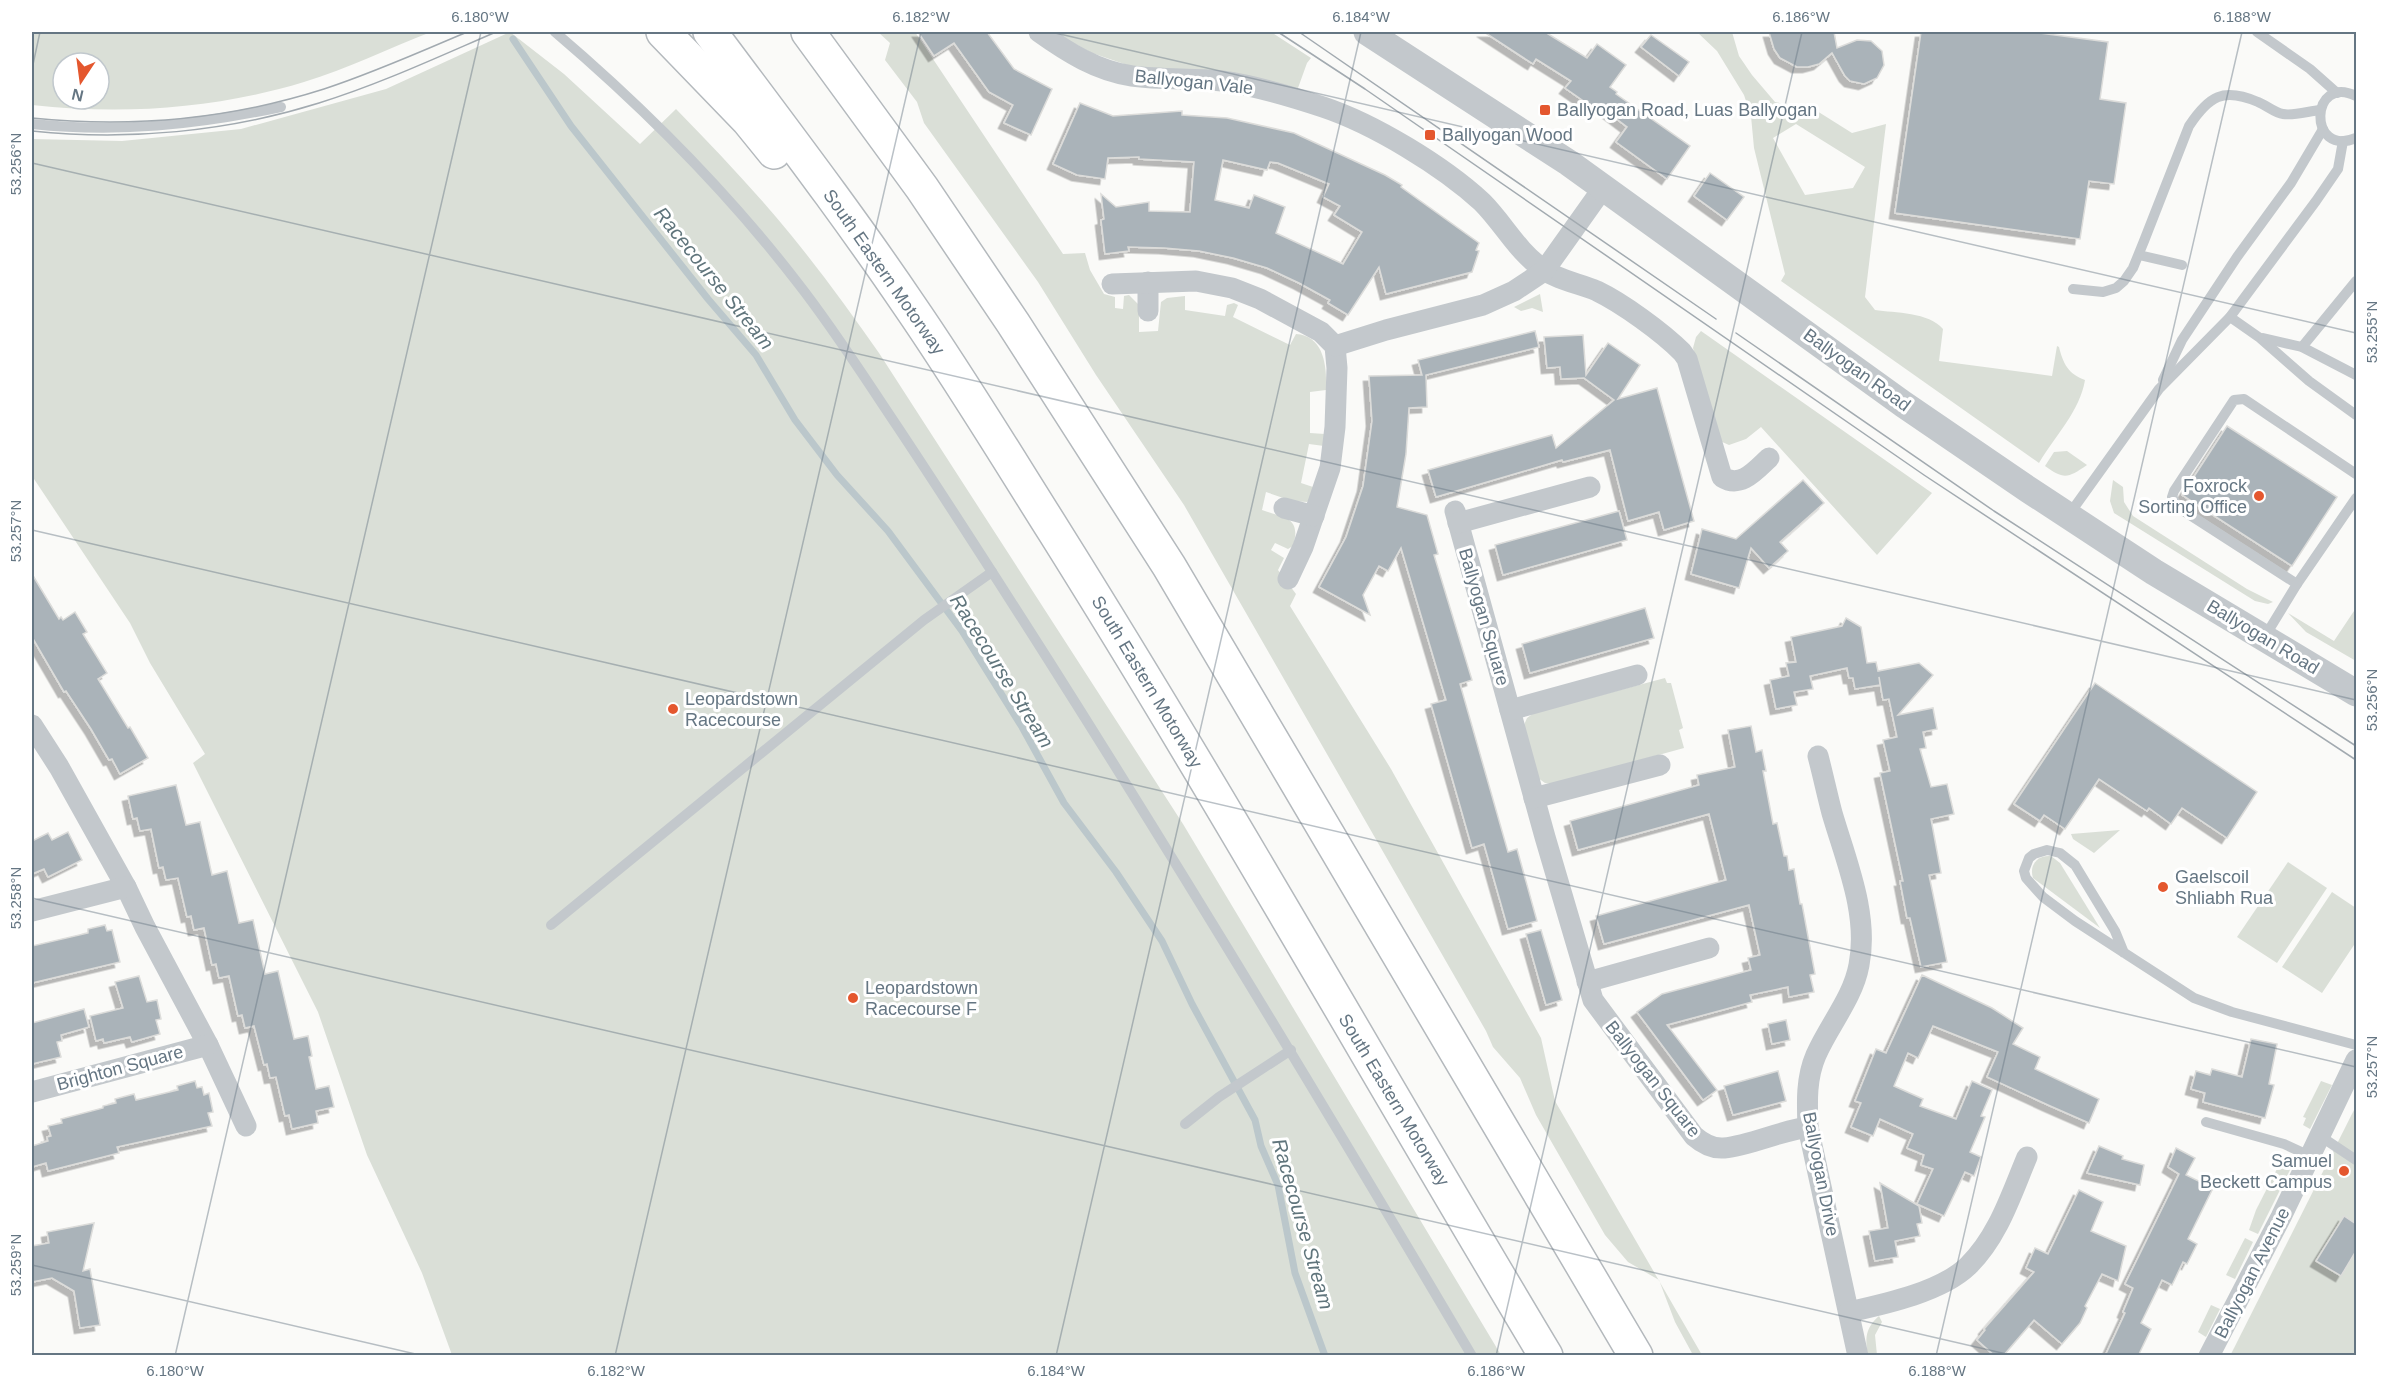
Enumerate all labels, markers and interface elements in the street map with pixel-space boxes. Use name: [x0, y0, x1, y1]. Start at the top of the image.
text: 6.180°W: [451, 8, 510, 25]
text: 6.182°W: [892, 8, 951, 25]
text: 6.184°W: [1332, 8, 1391, 25]
text: 6.186°W: [1772, 8, 1831, 25]
text: 6.188°W: [2213, 8, 2272, 25]
north arrow: [51, 51, 111, 111]
street label: Ballyogan Vale: [1134, 66, 1254, 98]
text: N: [70, 86, 85, 105]
place label: Ballyogan Road, Luas Ballyogan: [1557, 100, 1817, 120]
marker: Ballyogan Road, Luas Ballyogan: [1538, 103, 1552, 117]
place label: Ballyogan Wood: [1442, 125, 1573, 145]
marker: Ballyogan Wood: [1423, 128, 1437, 142]
text: 53.256°N: [7, 133, 24, 195]
street label: South Eastern Motorway: [819, 186, 949, 358]
water label: Racecourse Stream: [650, 202, 778, 354]
text: 53.255°N: [2363, 301, 2380, 363]
street label: Ballyogan Road: [1800, 325, 1914, 415]
place label: Foxrock Sorting Office: [2138, 476, 2248, 517]
marker: Foxrock Sorting Office: [2252, 489, 2266, 503]
text: 53.257°N: [7, 500, 24, 562]
street label: Ballyogan Square: [1455, 546, 1513, 688]
water label: Racecourse Stream: [946, 590, 1058, 752]
street label: South Eastern Motorway: [1088, 592, 1206, 772]
street label: Ballyogan Road: [2203, 596, 2323, 678]
text: 53.256°N: [2363, 669, 2380, 731]
place label: Leopardstown Racecourse: [685, 689, 798, 730]
marker: Leopardstown Racecourse: [666, 702, 680, 716]
text: 53.258°N: [7, 867, 24, 929]
place label: Gaelscoil Shliabh Rua: [2175, 867, 2274, 908]
marker: Gaelscoil Shliabh Rua: [2156, 880, 2170, 894]
place label: Leopardstown Racecourse F: [865, 978, 978, 1019]
marker: Leopardstown Racecourse F: [846, 991, 860, 1005]
street label: South Eastern Motorway: [1335, 1010, 1453, 1190]
street label: Ballyogan Square: [1601, 1017, 1705, 1141]
text: 53.257°N: [2363, 1036, 2380, 1098]
street label: Brighton Square: [55, 1042, 185, 1094]
street label: Ballyogan Drive: [1799, 1110, 1843, 1238]
water label: Racecourse Stream: [1268, 1136, 1338, 1312]
place label: Samuel Beckett Campus: [2200, 1151, 2332, 1192]
marker: Samuel Beckett Campus: [2337, 1164, 2351, 1178]
street label: Ballyogan Avenue: [2210, 1204, 2294, 1342]
text: 53.259°N: [7, 1234, 24, 1296]
text: 6.180°W: [146, 1362, 205, 1379]
text: 6.182°W: [587, 1362, 646, 1379]
text: 6.184°W: [1027, 1362, 1086, 1379]
text: 6.186°W: [1467, 1362, 1526, 1379]
text: 6.188°W: [1908, 1362, 1967, 1379]

